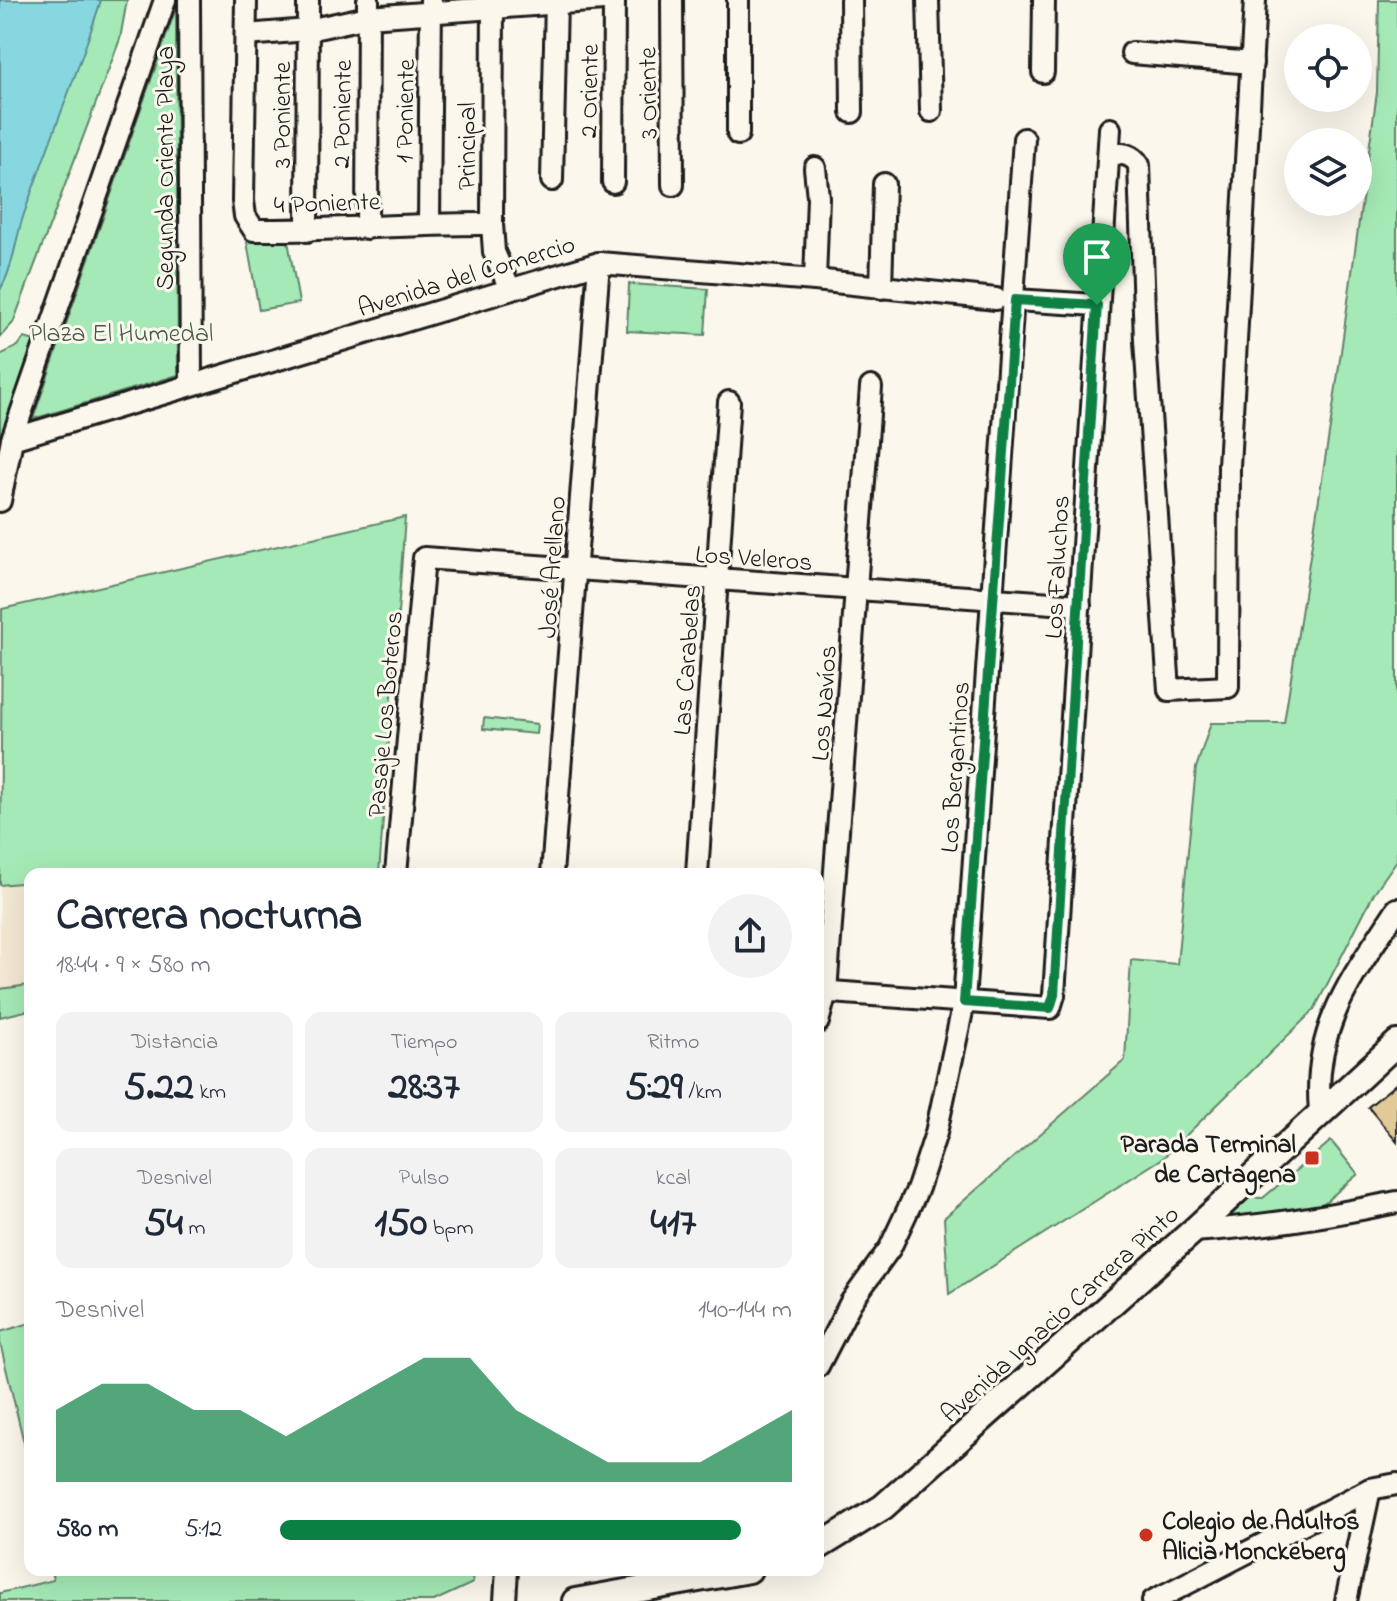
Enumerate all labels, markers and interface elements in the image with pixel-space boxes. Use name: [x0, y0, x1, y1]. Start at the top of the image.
map controls: [1284, 24, 1372, 216]
button: locate: [1284, 24, 1372, 112]
street label: 2 Oriente: [571, 43, 611, 138]
street label: Segunda Oriente Playa: [148, 46, 186, 290]
street label: 3 Oriente: [630, 46, 670, 139]
street label: 1 Poniente: [387, 58, 427, 163]
street label: 2 Poniente: [324, 59, 364, 169]
street label: 3 Poniente: [265, 61, 303, 168]
street label: Principal: [450, 102, 488, 190]
button: layers: [1284, 128, 1372, 216]
street label: 4 Poniente: [273, 184, 381, 226]
pin: [1063, 223, 1131, 305]
street label: Avenida del Comercio: [353, 227, 580, 329]
icon: arrive: [1075, 235, 1119, 279]
park label: Plaza El Humedal: [29, 316, 213, 354]
street label: Los Faluchos: [1036, 494, 1082, 640]
street label: José Arellano: [530, 495, 578, 640]
street label: Los Veleros: [694, 537, 814, 583]
street label: Las Carabelas: [665, 584, 713, 737]
street label: Pasaje Los Boteros: [359, 609, 415, 819]
street label: Los Navíos: [803, 644, 849, 762]
street label: Los Bergantinos: [932, 680, 982, 854]
text: Carrera nocturna: [56, 885, 362, 949]
button: share: [708, 894, 792, 978]
text: 18:44 · 9 × 580 m: [56, 947, 211, 985]
text: Distancia: [131, 1027, 218, 1059]
text: Tiempo: [391, 1027, 457, 1059]
text: Ritmo: [647, 1027, 699, 1059]
text: 5.22: [123, 1059, 194, 1118]
text: 28:37: [388, 1059, 460, 1118]
text: 5:29: [625, 1059, 683, 1118]
text: km: [194, 1077, 226, 1109]
text: /km: [683, 1077, 722, 1109]
place label: Parada Terminal de Cartagena: [1121, 1127, 1296, 1196]
marker: Parada Terminal de Cartagena: [1303, 1149, 1321, 1167]
text: Desnivel: [137, 1163, 212, 1195]
text: Pulso: [399, 1163, 449, 1195]
text: kcal: [656, 1163, 691, 1195]
text: 54: [144, 1195, 183, 1254]
text: 150: [374, 1195, 427, 1254]
text: 417: [650, 1195, 696, 1254]
street label: Avenida Ignacio Carrera Pinto: [933, 1197, 1189, 1433]
text: m: [183, 1213, 206, 1245]
text: bpm: [427, 1213, 474, 1245]
text: Desnivel: [56, 1292, 144, 1330]
text: 140–144 m: [698, 1292, 792, 1330]
place label: Colegio de Adultos Alicia Monckeberg: [1162, 1504, 1359, 1573]
text: 580 m: [56, 1511, 119, 1549]
text: 5:12: [184, 1511, 222, 1549]
marker: Colegio de Adultos Alicia Monckeberg: [1137, 1526, 1155, 1544]

